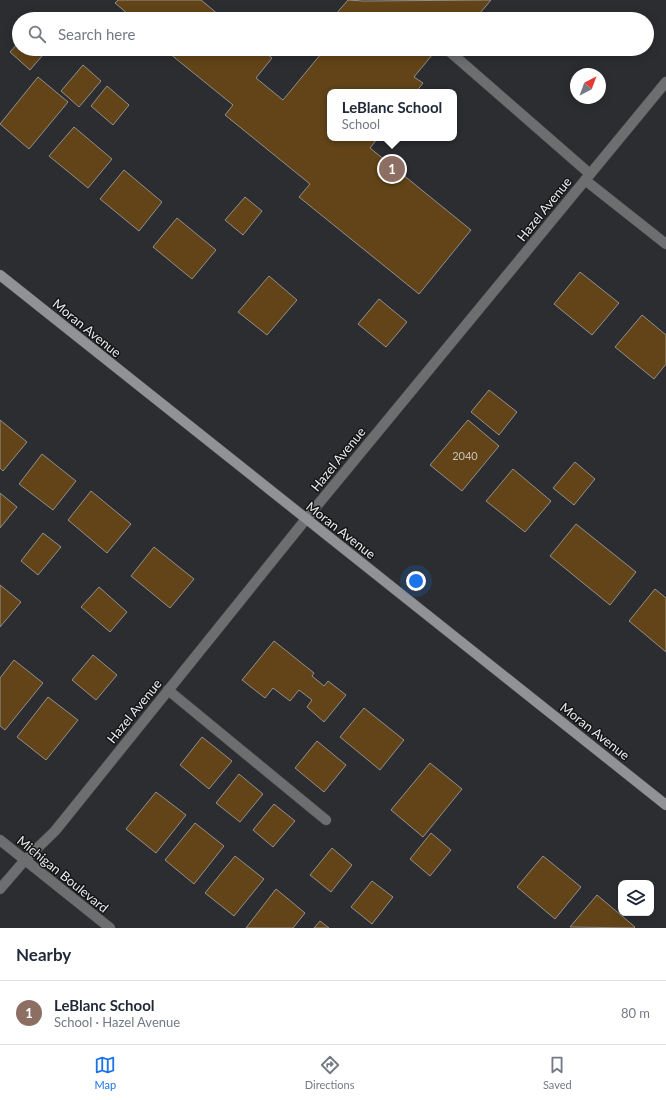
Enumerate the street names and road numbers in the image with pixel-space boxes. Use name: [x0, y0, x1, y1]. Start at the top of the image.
street label: Hazel Avenue: [513, 174, 575, 244]
street label: Moran Avenue: [50, 296, 125, 361]
street label: Hazel Avenue: [307, 424, 369, 494]
street label: Moran Avenue: [303, 498, 379, 562]
street label: Hazel Avenue: [103, 676, 165, 746]
street label: Moran Avenue: [557, 699, 633, 763]
street label: Michigan Boulevard: [14, 832, 112, 916]

